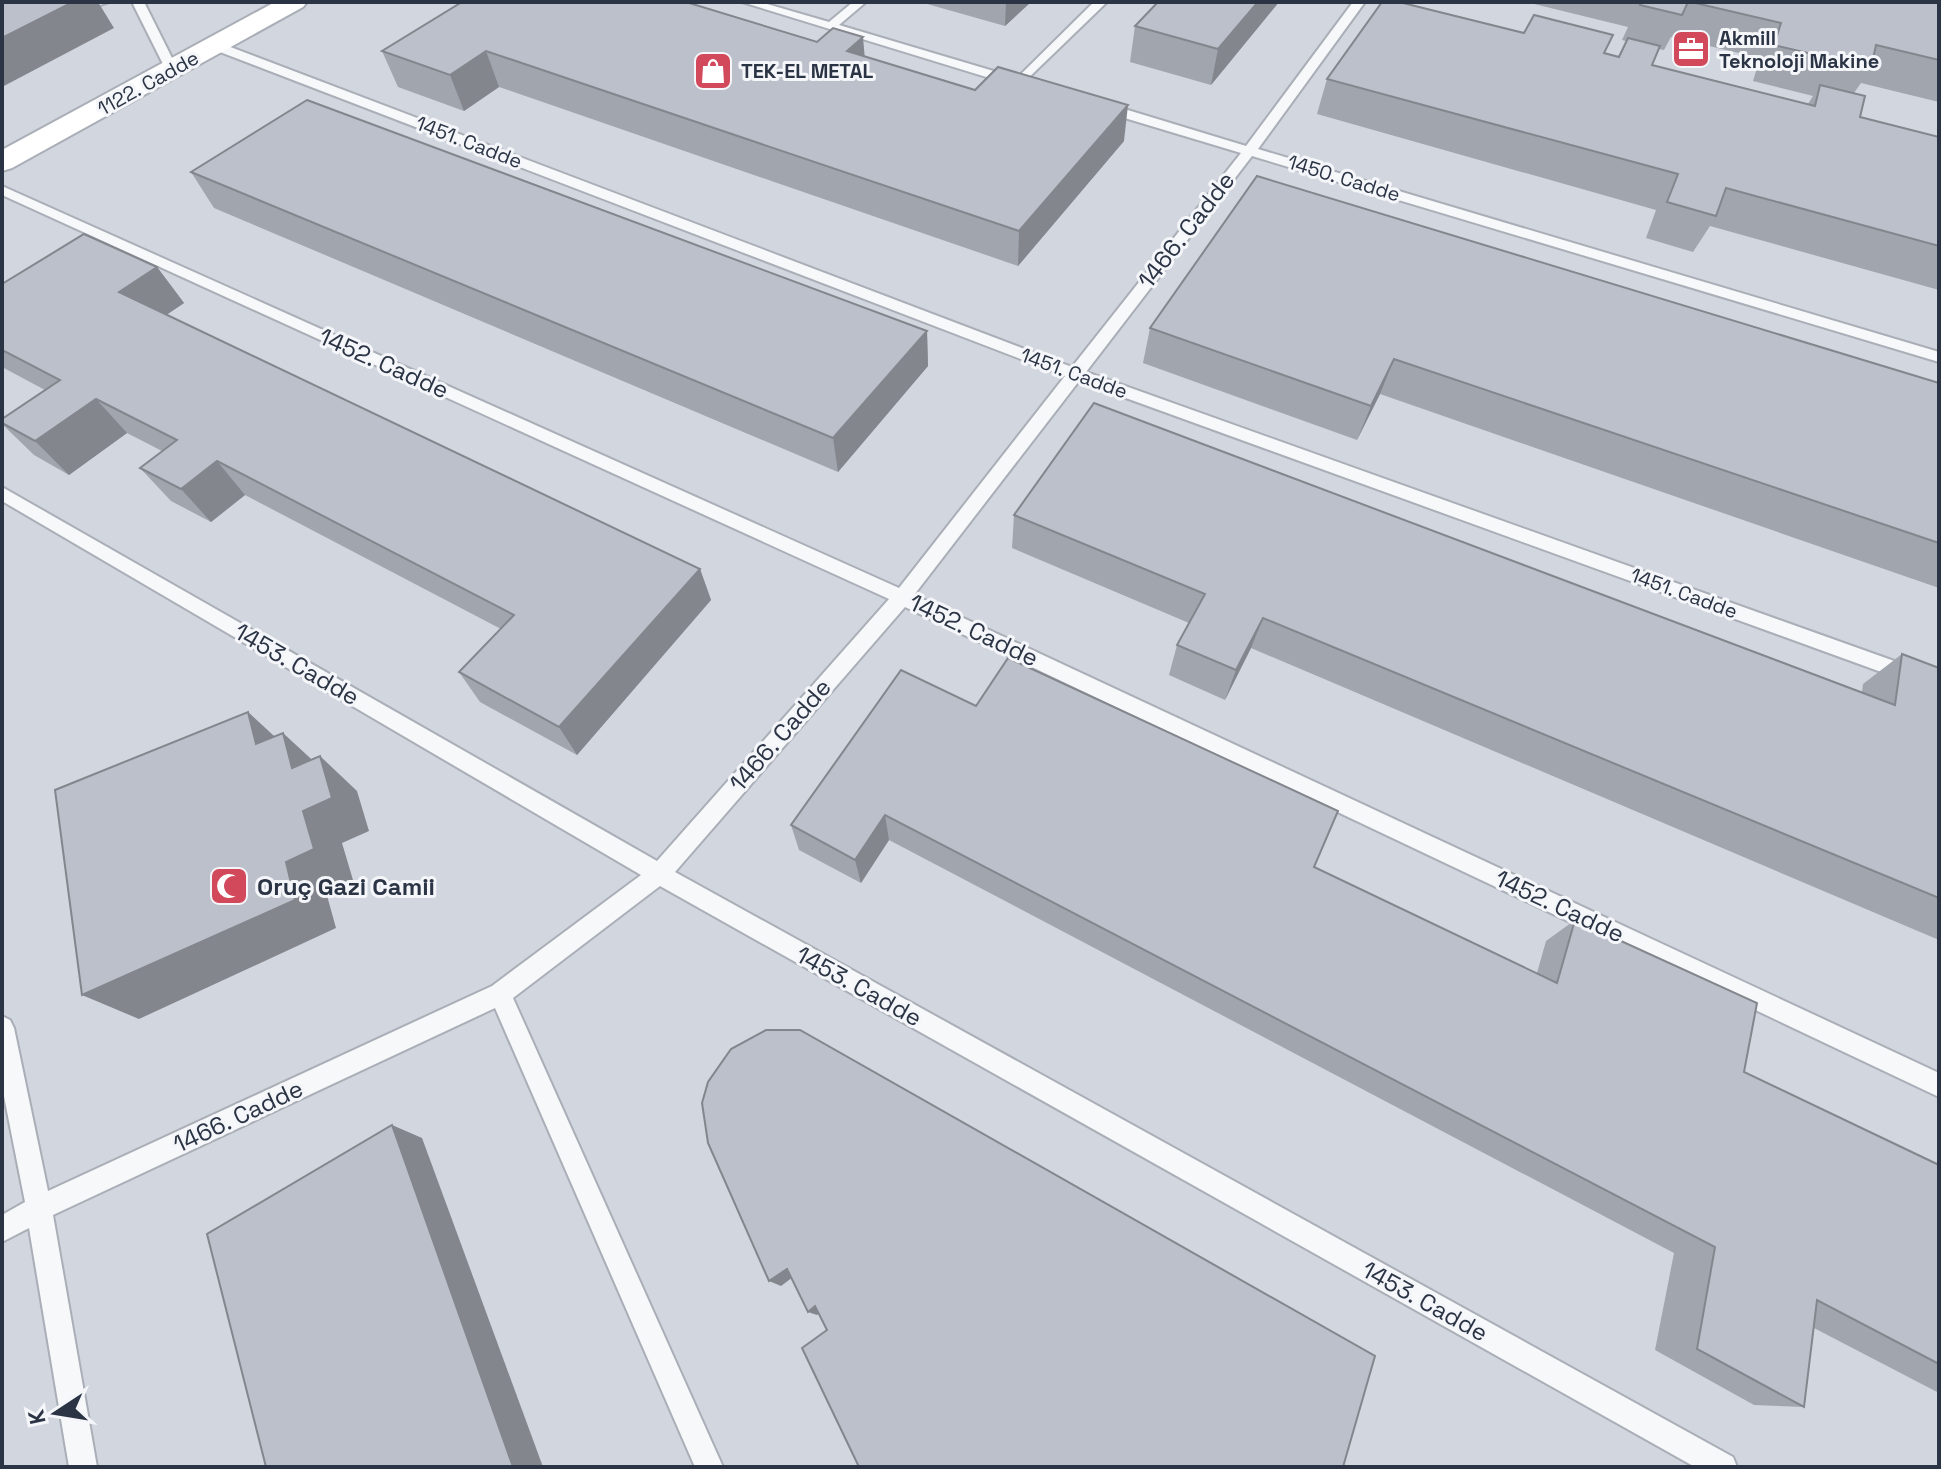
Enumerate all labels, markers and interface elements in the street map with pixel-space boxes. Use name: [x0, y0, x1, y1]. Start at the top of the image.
place label: Akmill Teknoloji Makine: [1719, 25, 1879, 74]
office icon: Akmill Teknoloji Makine: [1670, 28, 1712, 70]
street label: 1122. Cadde: [93, 44, 203, 122]
shop icon: TEK-EL METAL: [692, 50, 734, 92]
place label: TEK-EL METAL: [741, 58, 874, 84]
street label: 1451. Cadde: [412, 110, 526, 174]
street label: 1450. Cadde: [1284, 149, 1404, 207]
street label: 1466. Cadde: [1131, 165, 1241, 295]
street label: 1452. Cadde: [314, 321, 454, 405]
street label: 1451. Cadde: [1017, 342, 1131, 404]
street label: 1451. Cadde: [1627, 562, 1741, 624]
street label: 1452. Cadde: [904, 587, 1044, 673]
street label: 1453. Cadde: [229, 616, 365, 712]
street label: 1466. Cadde: [722, 672, 838, 798]
street label: 1452. Cadde: [1490, 863, 1630, 949]
mosque icon: Oruç Gazi Camii: [208, 865, 250, 907]
place label: Oruç Gazi Camii: [257, 871, 435, 902]
street label: 1453. Cadde: [791, 939, 927, 1033]
street label: 1466. Cadde: [168, 1072, 308, 1160]
street label: 1453. Cadde: [1357, 1254, 1493, 1348]
north arrow: [16, 1373, 96, 1453]
text: K: [21, 1407, 52, 1427]

